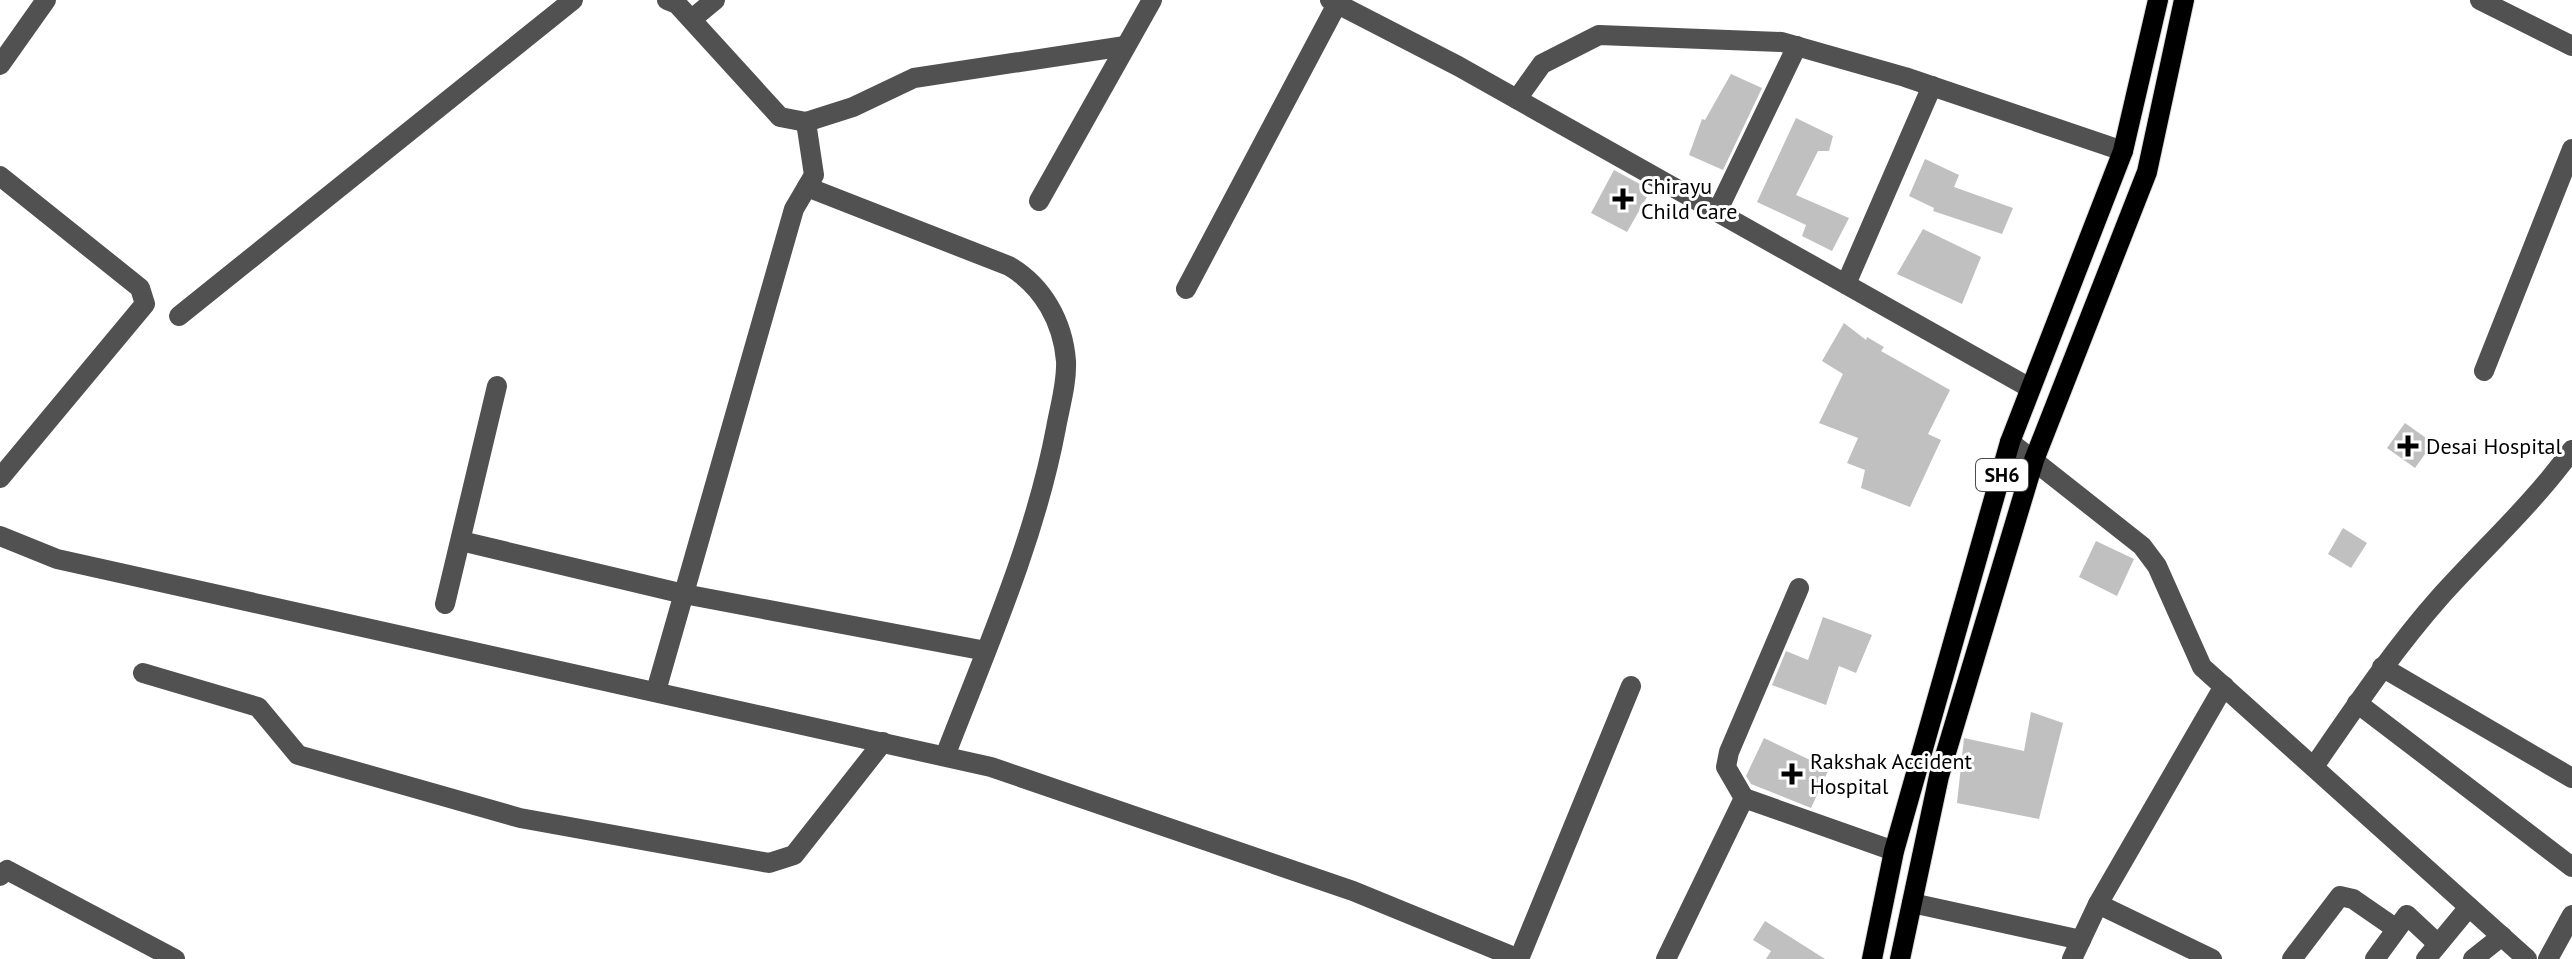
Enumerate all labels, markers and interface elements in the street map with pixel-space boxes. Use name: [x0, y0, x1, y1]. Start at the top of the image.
place label: Chirayu Child Care: [1641, 172, 1737, 225]
marker: Chirayu Child Care: [1612, 188, 1634, 210]
place label: Desai Hospital: [2426, 432, 2563, 460]
marker: Desai Hospital: [2397, 435, 2419, 457]
road number: SH6: [1976, 459, 2028, 491]
place label: Rakshak Accident Hospital: [1810, 747, 1972, 800]
marker: Rakshak Accident Hospital: [1781, 763, 1803, 785]

